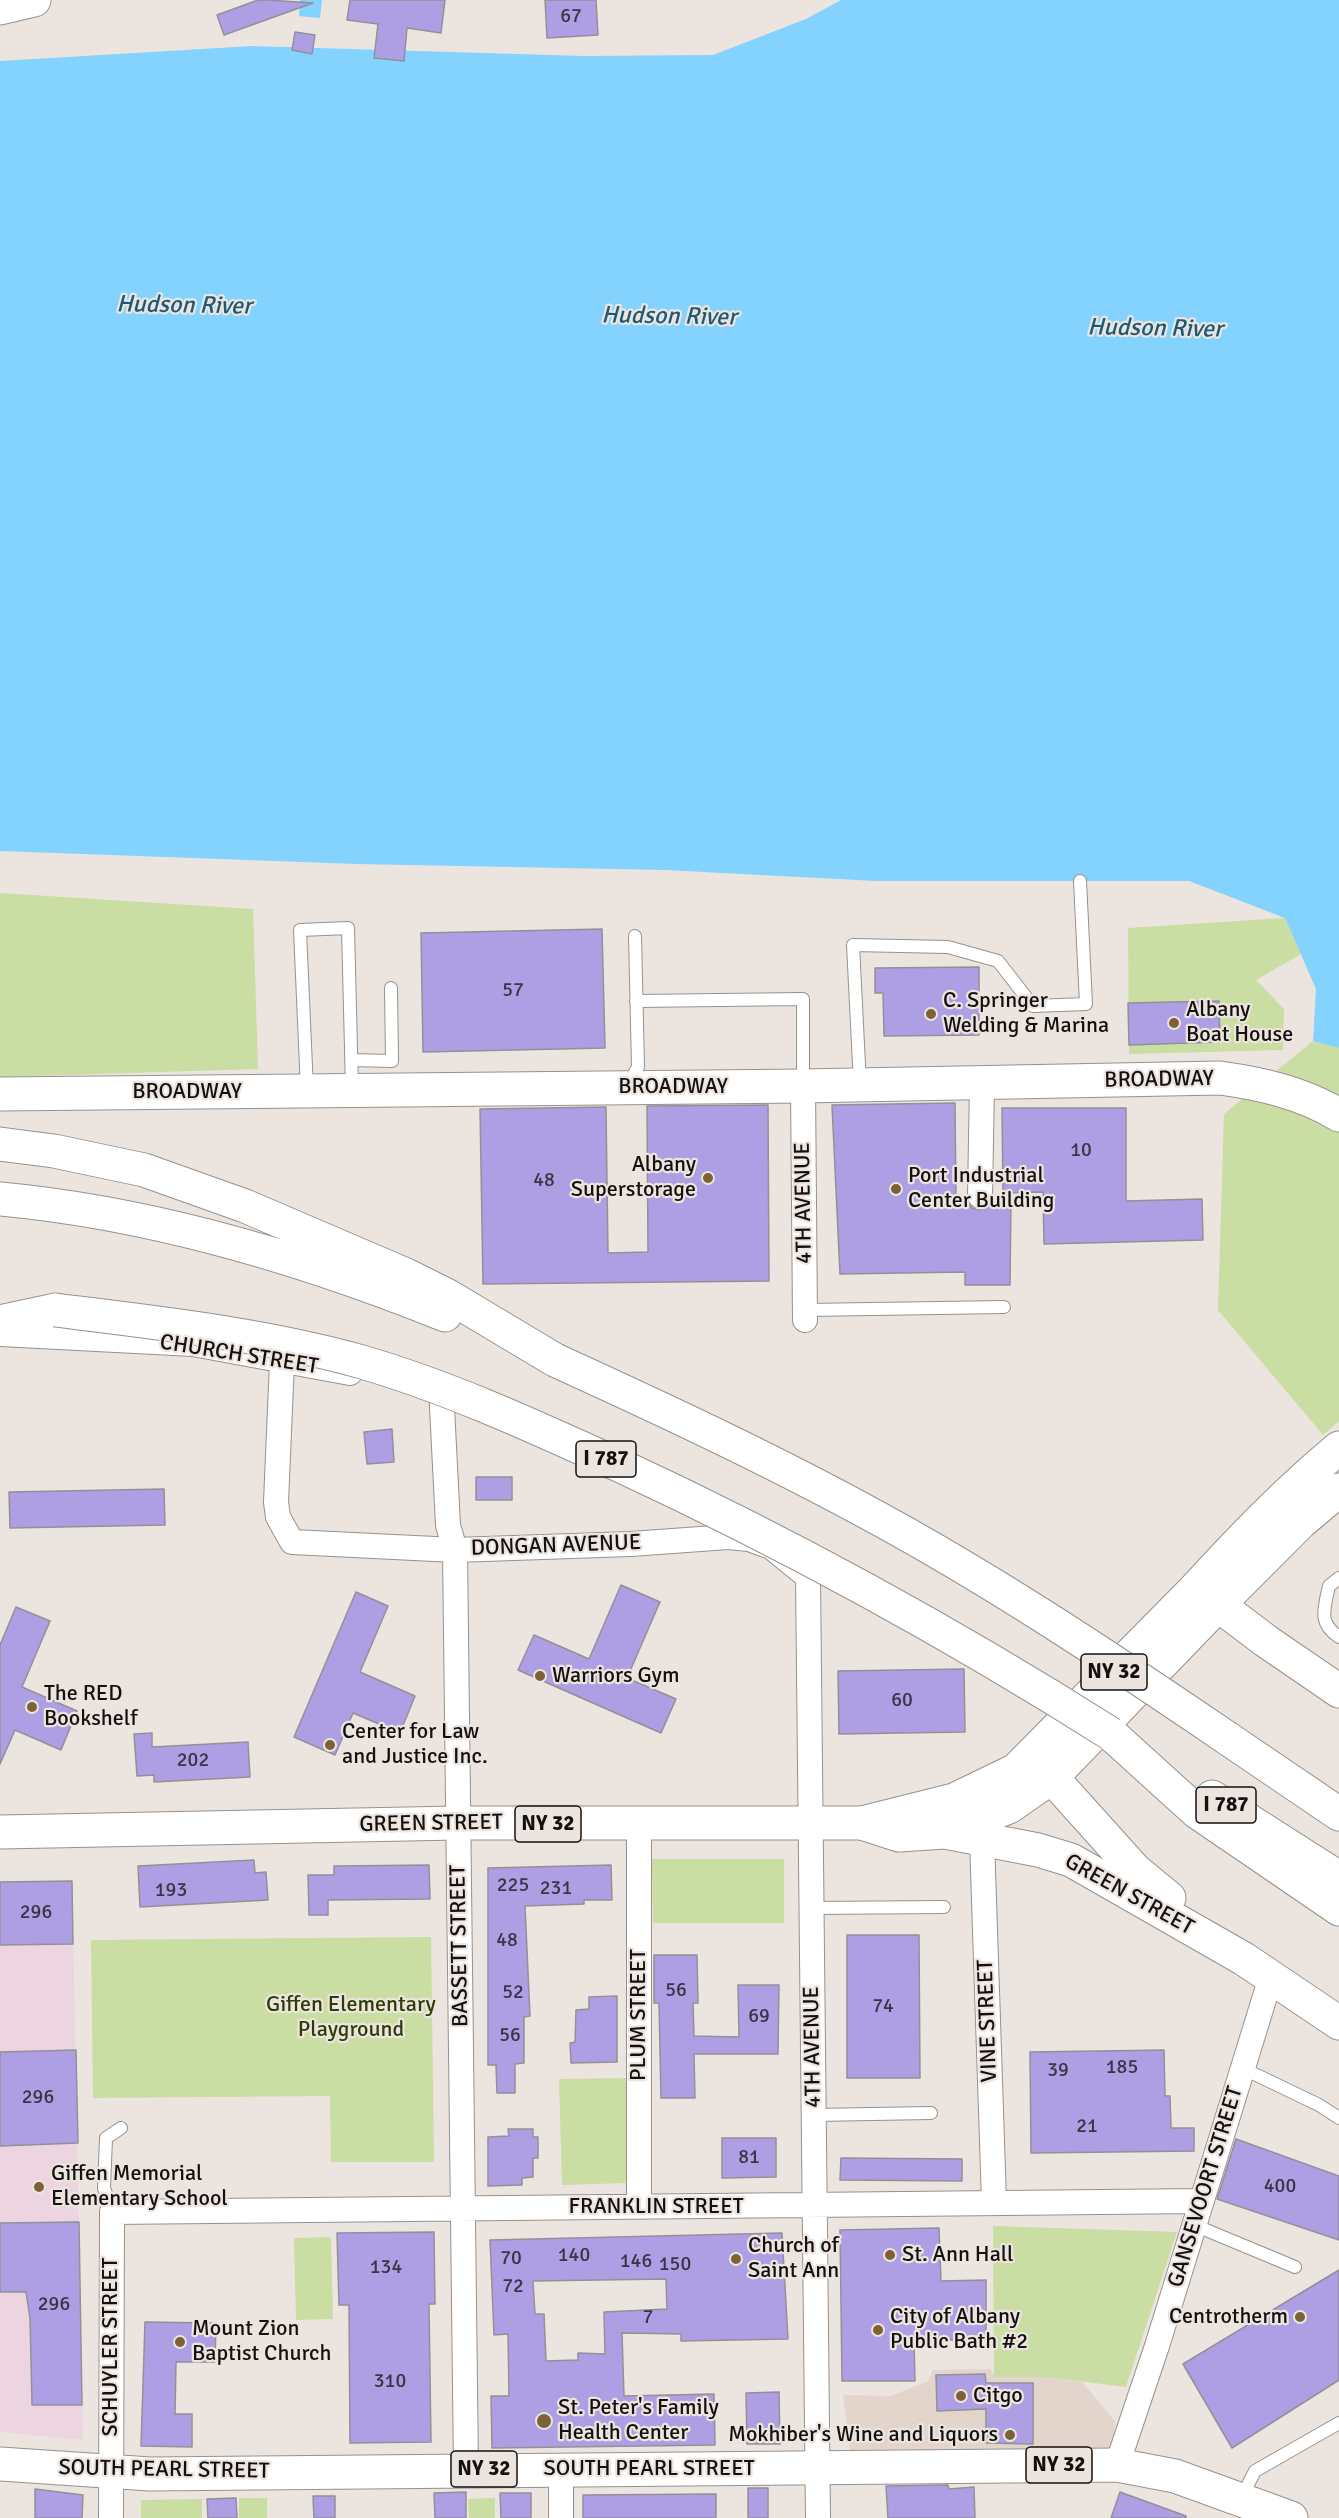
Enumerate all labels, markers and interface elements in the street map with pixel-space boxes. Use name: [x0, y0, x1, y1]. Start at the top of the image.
house number: 67: [560, 5, 582, 29]
water label: Hudson River: [116, 290, 252, 322]
water label: Hudson River: [601, 301, 737, 333]
water label: Hudson River: [1087, 313, 1223, 345]
house number: 57: [502, 979, 524, 1003]
place label: C. Springer Welding & Marina: [943, 988, 1109, 1040]
place label: Albany Boat House: [1186, 997, 1293, 1048]
marker: C. Springer Welding & Marina: [924, 1007, 938, 1021]
marker: Albany Boat House: [1167, 1016, 1181, 1030]
street label: BROADWAY: [1104, 1066, 1214, 1094]
street label: BROADWAY: [618, 1074, 728, 1100]
street label: BROADWAY: [132, 1079, 242, 1105]
house number: 10: [1070, 1139, 1092, 1163]
street label: 4TH AVENUE: [790, 1142, 818, 1264]
place label: Albany Superstorage: [571, 1152, 696, 1204]
place label: Port Industrial Center Building: [908, 1163, 1054, 1214]
house number: 48: [533, 1169, 555, 1193]
marker: Albany Superstorage: [701, 1171, 715, 1185]
marker: Port Industrial Center Building: [889, 1182, 903, 1196]
street label: CHURCH STREET: [158, 1329, 320, 1381]
road number: I 787: [576, 1441, 636, 1477]
street label: DONGAN AVENUE: [470, 1530, 642, 1562]
road number: NY 32: [1081, 1654, 1147, 1690]
place label: Warriors Gym: [552, 1663, 679, 1689]
marker: Warriors Gym: [533, 1669, 547, 1683]
place label: The RED Bookshelf: [44, 1681, 138, 1732]
house number: 60: [891, 1689, 913, 1713]
marker: The RED Bookshelf: [25, 1700, 39, 1714]
place label: Center for Law and Justice Inc.: [342, 1719, 488, 1771]
marker: Center for Law and Justice Inc.: [323, 1738, 337, 1752]
house number: 202: [177, 1749, 209, 1773]
road number: I 787: [1196, 1787, 1256, 1823]
road number: NY 32: [515, 1806, 581, 1842]
street label: GREEN STREET: [359, 1810, 503, 1838]
street label: GREEN STREET: [1060, 1849, 1198, 1941]
street label: BASSETT STREET: [445, 1865, 475, 2027]
house number: 225: [497, 1874, 529, 1898]
house number: 231: [540, 1877, 572, 1901]
house number: 193: [155, 1879, 187, 1903]
house number: 296: [20, 1901, 52, 1925]
house number: 48: [496, 1929, 518, 1953]
street label: PLUM STREET: [626, 1949, 652, 2081]
street label: VINE STREET: [973, 1959, 1003, 2083]
house number: 56: [665, 1979, 687, 2003]
house number: 52: [502, 1981, 524, 2005]
street label: 4TH AVENUE: [799, 1986, 827, 2108]
park label: Giffen Elementary Playground: [266, 1992, 436, 2044]
house number: 74: [872, 1995, 894, 2019]
house number: 69: [748, 2005, 770, 2029]
house number: 56: [499, 2024, 521, 2048]
house number: 185: [1106, 2056, 1138, 2080]
house number: 39: [1047, 2059, 1069, 2083]
street label: GANSEVOORT STREET: [1163, 2083, 1249, 2291]
house number: 296: [22, 2086, 54, 2110]
house number: 21: [1076, 2115, 1098, 2139]
house number: 81: [738, 2146, 760, 2170]
place label: Giffen Memorial Elementary School: [51, 2161, 228, 2212]
house number: 400: [1264, 2175, 1296, 2199]
marker: Giffen Memorial Elementary School: [32, 2180, 46, 2194]
street label: FRANKLIN STREET: [568, 2194, 744, 2220]
place label: Church of Saint Ann: [748, 2233, 839, 2284]
place label: St. Ann Hall: [902, 2242, 1014, 2268]
house number: 140: [558, 2244, 590, 2268]
house number: 70: [500, 2247, 522, 2271]
marker: St. Ann Hall: [883, 2248, 897, 2262]
house number: 146: [620, 2250, 652, 2274]
marker: Church of Saint Ann: [729, 2252, 743, 2266]
house number: 150: [659, 2253, 691, 2277]
house number: 134: [370, 2256, 402, 2280]
street label: SCHUYLER STREET: [98, 2257, 124, 2437]
house number: 72: [502, 2275, 524, 2299]
house number: 296: [38, 2293, 70, 2317]
place label: City of Albany Public Bath #2: [890, 2304, 1028, 2356]
place label: Centrotherm: [1169, 2304, 1288, 2330]
house number: 7: [643, 2306, 653, 2330]
marker: Centrotherm: [1293, 2310, 1307, 2324]
place label: Mount Zion Baptist Church: [192, 2316, 331, 2368]
marker: City of Albany Public Bath #2: [871, 2323, 885, 2337]
marker: Mount Zion Baptist Church: [173, 2335, 187, 2349]
house number: 310: [374, 2370, 406, 2394]
place label: Citgo: [973, 2383, 1023, 2409]
marker: Citgo: [954, 2389, 968, 2403]
place label: St. Peter's Family Health Center: [558, 2395, 719, 2446]
marker: St. Peter's Family Health Center: [535, 2412, 553, 2430]
place label: Mokhiber's Wine and Liquors: [728, 2422, 998, 2448]
marker: Mokhiber's Wine and Liquors: [1003, 2428, 1017, 2442]
road number: NY 32: [1026, 2447, 1092, 2483]
road number: NY 32: [451, 2451, 517, 2487]
street label: SOUTH PEARL STREET: [58, 2455, 270, 2485]
street label: SOUTH PEARL STREET: [544, 2456, 754, 2482]

